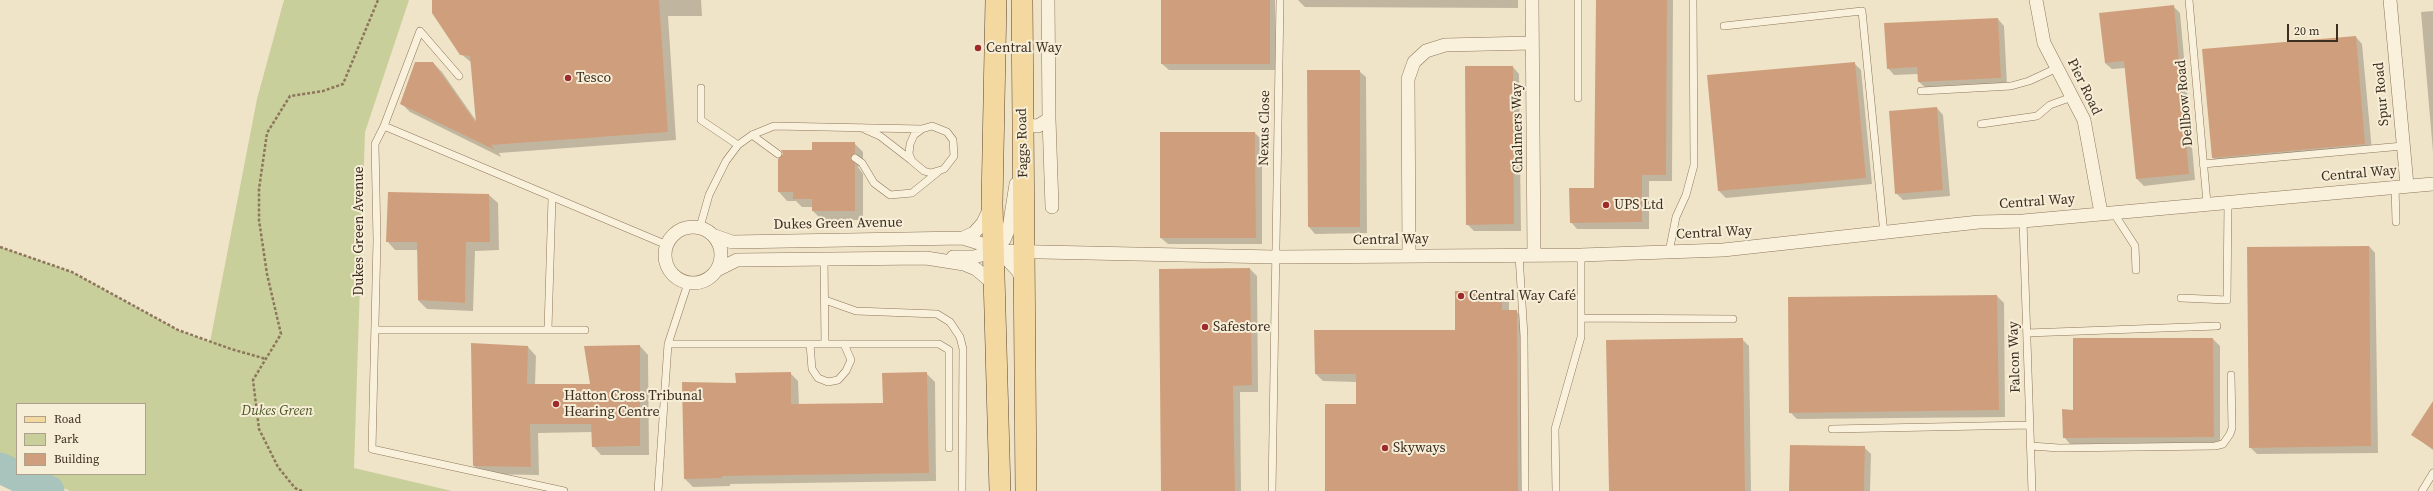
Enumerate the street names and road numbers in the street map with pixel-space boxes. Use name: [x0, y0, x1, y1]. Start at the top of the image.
street label: Pier Road: [2063, 56, 2105, 118]
street label: Dellbow Road: [2173, 59, 2197, 147]
street label: Spur Road: [2371, 61, 2393, 127]
street label: Chalmers Way: [1509, 83, 1527, 173]
street label: Nexus Close: [1256, 90, 1274, 166]
street label: Faggs Road: [1014, 108, 1032, 178]
street label: Central Way: [2320, 162, 2398, 186]
street label: Dukes Green Avenue: [351, 166, 367, 296]
street label: Central Way: [1999, 191, 2075, 213]
street label: Dukes Green Avenue: [773, 214, 903, 234]
street label: Central Way: [1676, 223, 1752, 243]
street label: Central Way: [1353, 231, 1429, 249]
street label: Falcon Way: [2005, 321, 2025, 393]

